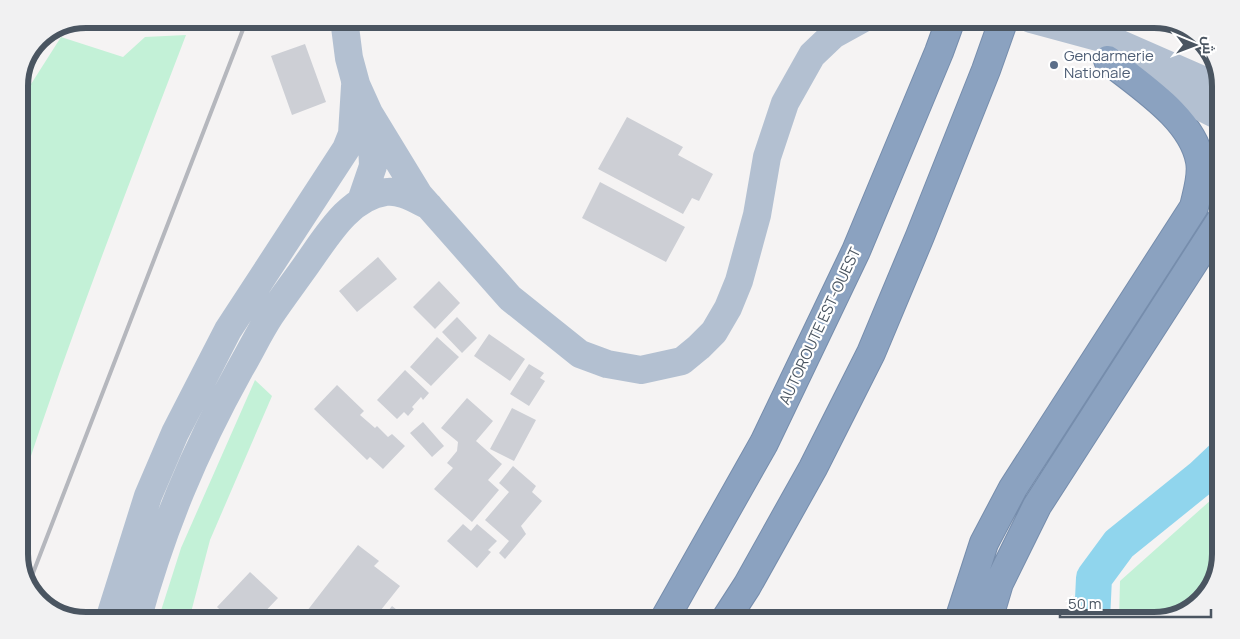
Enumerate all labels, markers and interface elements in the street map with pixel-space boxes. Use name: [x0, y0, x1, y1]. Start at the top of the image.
north arrow: [1170, 20, 1220, 70]
text: ش: [1199, 36, 1218, 54]
place label: Gendarmerie Nationale: [1064, 45, 1154, 83]
marker: Gendarmerie Nationale: [1048, 59, 1060, 71]
street label: AUTOROUTE EST-OUEST: [774, 244, 865, 408]
scale bar: [1060, 586, 1211, 618]
text: 50 m: [1068, 593, 1102, 614]

